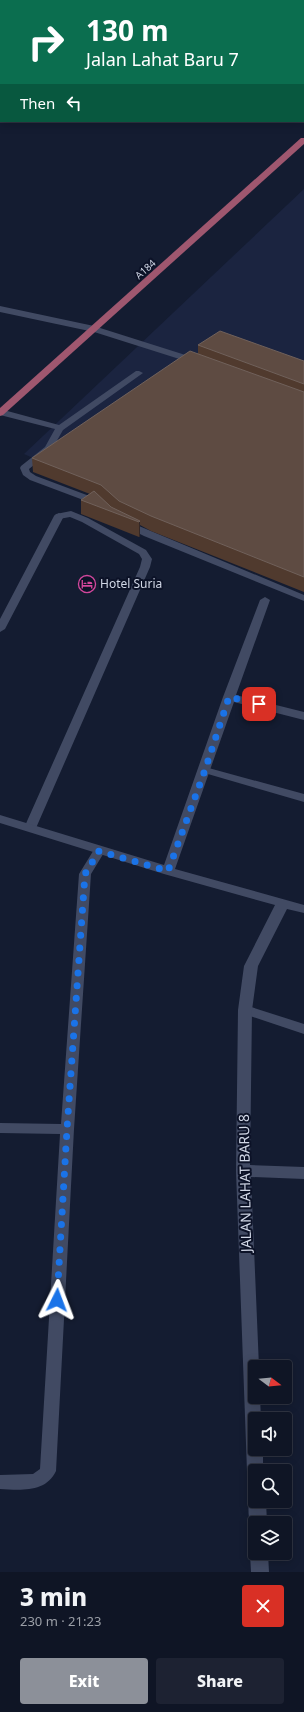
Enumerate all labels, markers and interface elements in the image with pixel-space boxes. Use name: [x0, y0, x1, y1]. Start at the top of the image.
text: 130 m: [86, 11, 169, 49]
icon: right: [20, 16, 72, 68]
text: Jalan Lahat Baru 7: [86, 47, 239, 71]
icon: left: [63, 92, 85, 114]
text: Then: [20, 93, 55, 113]
street label: A184: [132, 256, 159, 282]
hotel icon: Hotel Suria: [77, 574, 97, 594]
place label: Hotel Suria: [100, 575, 162, 592]
pin: [242, 687, 276, 721]
icon: arrive: [248, 693, 270, 715]
street label: JALAN LAHAT BARU 8: [234, 1114, 255, 1254]
position arrow: [36, 1279, 78, 1321]
north arrow: [248, 1360, 292, 1404]
map controls: [248, 1360, 292, 1560]
button: sound: [248, 1412, 292, 1456]
button: search: [248, 1464, 292, 1508]
button: layers: [248, 1516, 292, 1560]
text: 3 min: [20, 1580, 87, 1613]
button: close: [242, 1585, 284, 1627]
text: 230 m · 21:23: [20, 1612, 101, 1630]
button: Exit: [20, 1658, 148, 1704]
button: Share: [156, 1658, 284, 1704]

